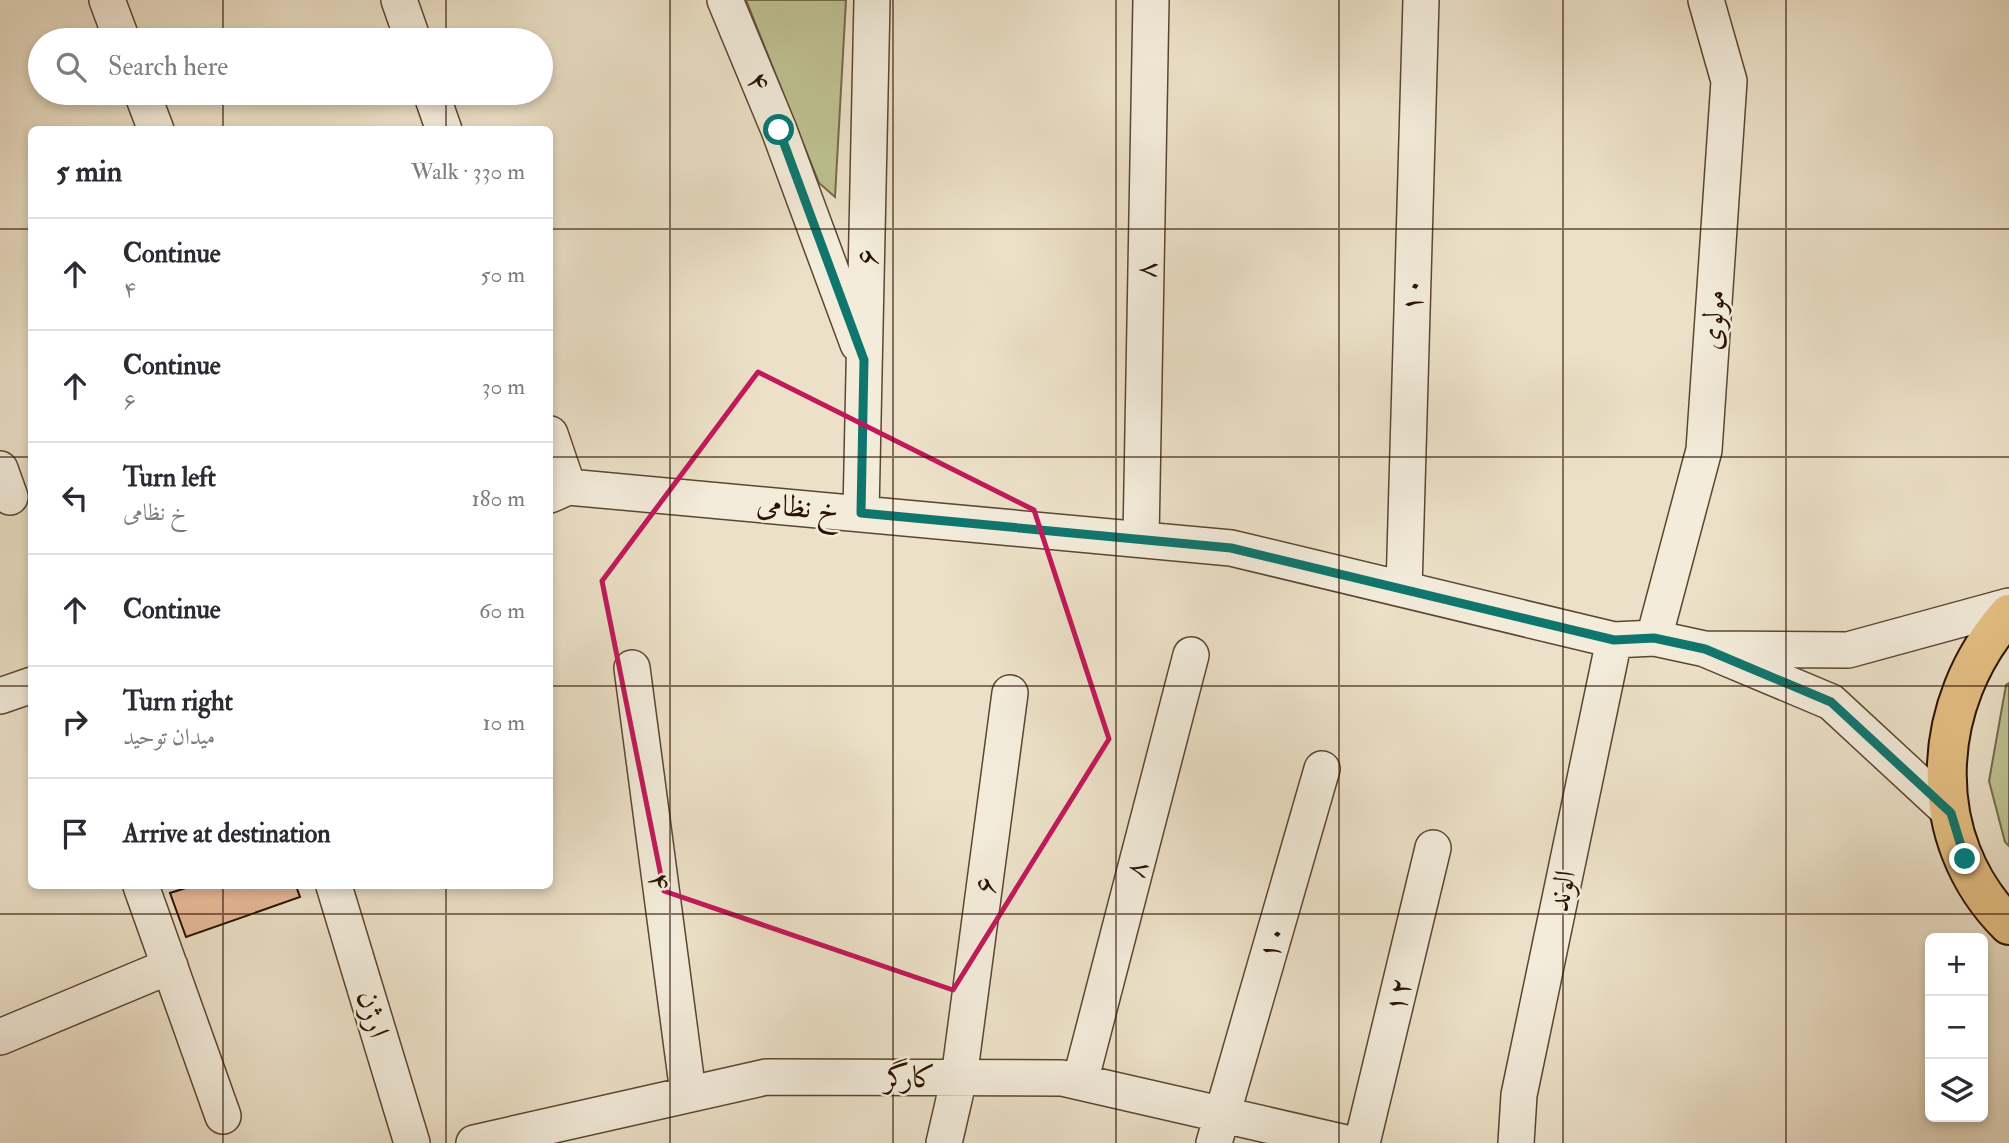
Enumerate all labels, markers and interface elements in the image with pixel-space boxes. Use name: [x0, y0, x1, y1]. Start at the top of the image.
search box: [28, 28, 553, 105]
icon: search: [52, 48, 90, 86]
text: Search here: [108, 51, 228, 83]
street label: ۴: [739, 66, 779, 96]
route start: [763, 114, 794, 145]
text: 5 min: [56, 153, 122, 190]
text: Walk · 330 m: [411, 157, 525, 186]
text: Continue: [123, 238, 221, 270]
street label: ۶: [848, 248, 886, 266]
icon: ahead: [56, 255, 94, 293]
text: 50 m: [481, 260, 525, 289]
street label: ۸: [1127, 261, 1165, 279]
text: ۴: [123, 274, 136, 303]
street label: ۱۰: [1393, 277, 1431, 313]
street label: مولوی: [1692, 289, 1734, 351]
text: Continue: [123, 350, 221, 382]
icon: ahead: [56, 367, 94, 405]
text: 30 m: [482, 372, 525, 401]
text: ۶: [123, 386, 136, 415]
text: Turn left: [123, 462, 216, 494]
icon: left: [56, 479, 94, 517]
text: 180 m: [472, 484, 525, 513]
street label: خ نظامی: [754, 485, 842, 536]
text: خ نظامی: [123, 498, 185, 527]
icon: ahead: [56, 591, 94, 629]
text: Continue: [123, 594, 221, 626]
text: 60 m: [479, 596, 525, 625]
text: Turn right: [123, 686, 233, 718]
icon: right: [56, 703, 94, 741]
text: 10 m: [482, 708, 525, 737]
text: میدان توحید: [123, 722, 215, 751]
icon: arrive: [56, 815, 94, 853]
text: Arrive at destination: [123, 818, 331, 850]
route end: [1949, 843, 1980, 874]
street label: ۸: [1116, 856, 1156, 882]
street label: الوند: [1540, 867, 1584, 915]
street label: ۴: [641, 870, 679, 892]
street label: ۶: [965, 874, 1005, 896]
street label: ۱۰: [1249, 920, 1295, 964]
map controls: [1925, 933, 1988, 1122]
button: +: [1925, 933, 1988, 996]
street label: ۱۲: [1376, 974, 1420, 1016]
street label: ارژن: [348, 986, 398, 1042]
button: −: [1925, 996, 1988, 1059]
street label: کارگر: [881, 1057, 936, 1096]
button: layers: [1925, 1059, 1988, 1122]

